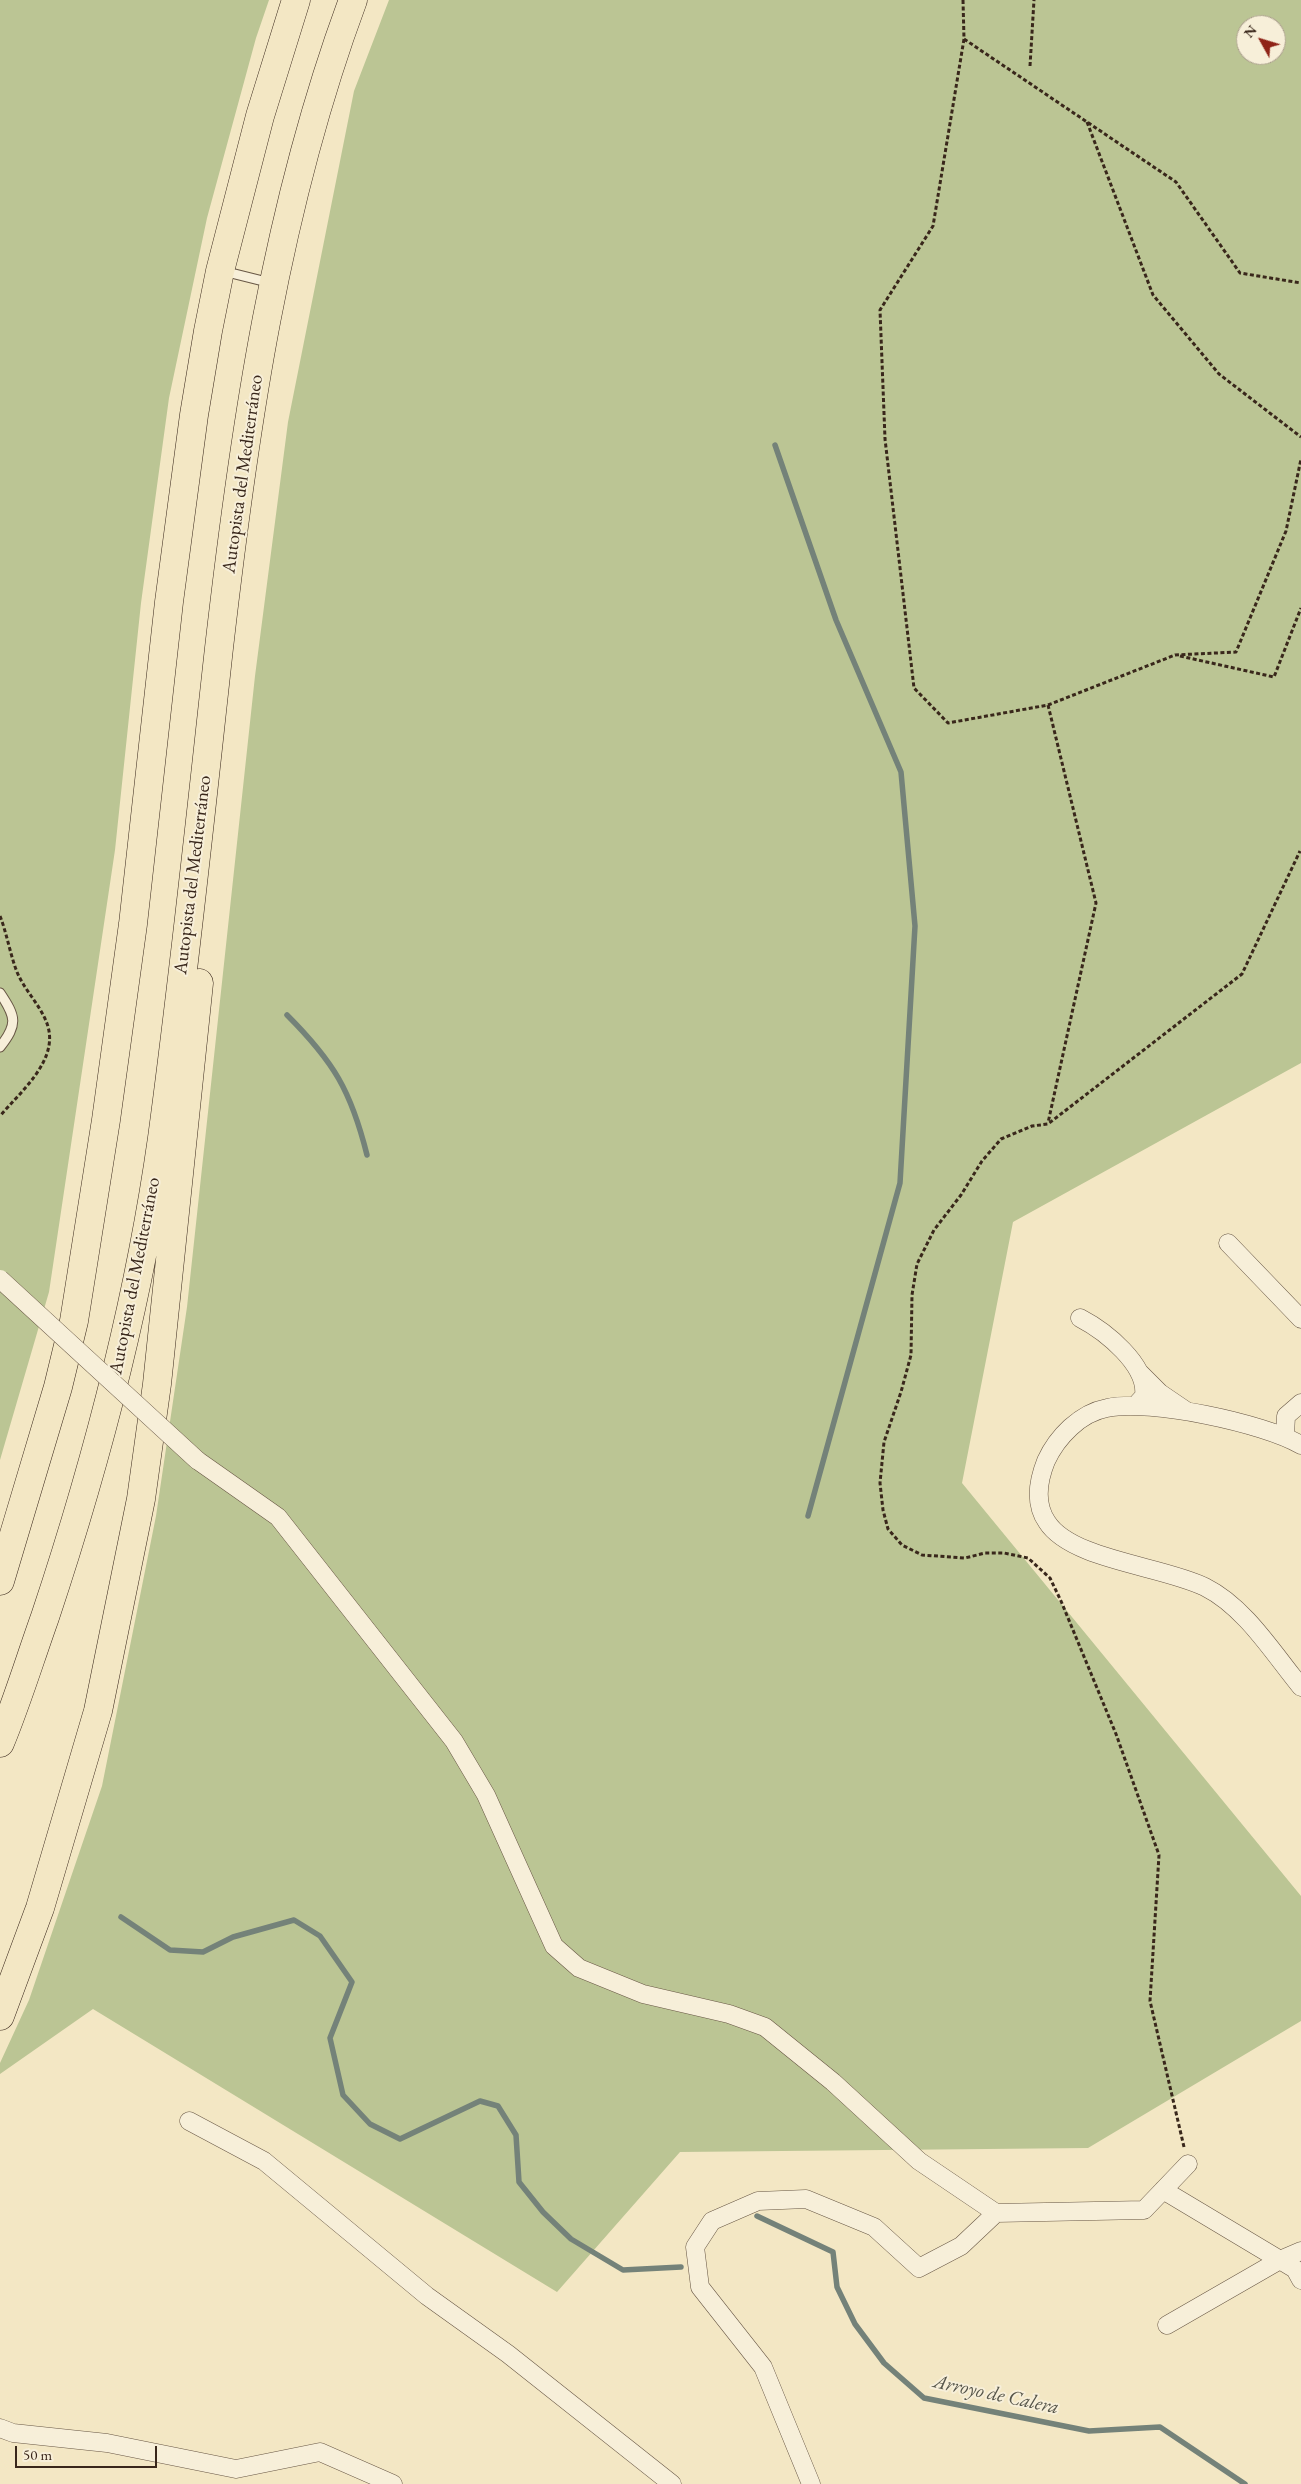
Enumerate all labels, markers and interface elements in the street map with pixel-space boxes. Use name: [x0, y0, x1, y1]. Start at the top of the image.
north arrow: [1236, 15, 1286, 65]
text: N: [1240, 21, 1261, 41]
street label: Autopista del Mediterráneo: [218, 373, 268, 575]
street label: Autopista del Mediterráneo: [169, 774, 217, 976]
street label: Autopista del Mediterráneo: [105, 1175, 165, 1377]
water label: Arroyo de Calera: [931, 2370, 1061, 2420]
scale bar: [18, 2436, 160, 2468]
text: 50 m: [23, 2445, 52, 2464]

